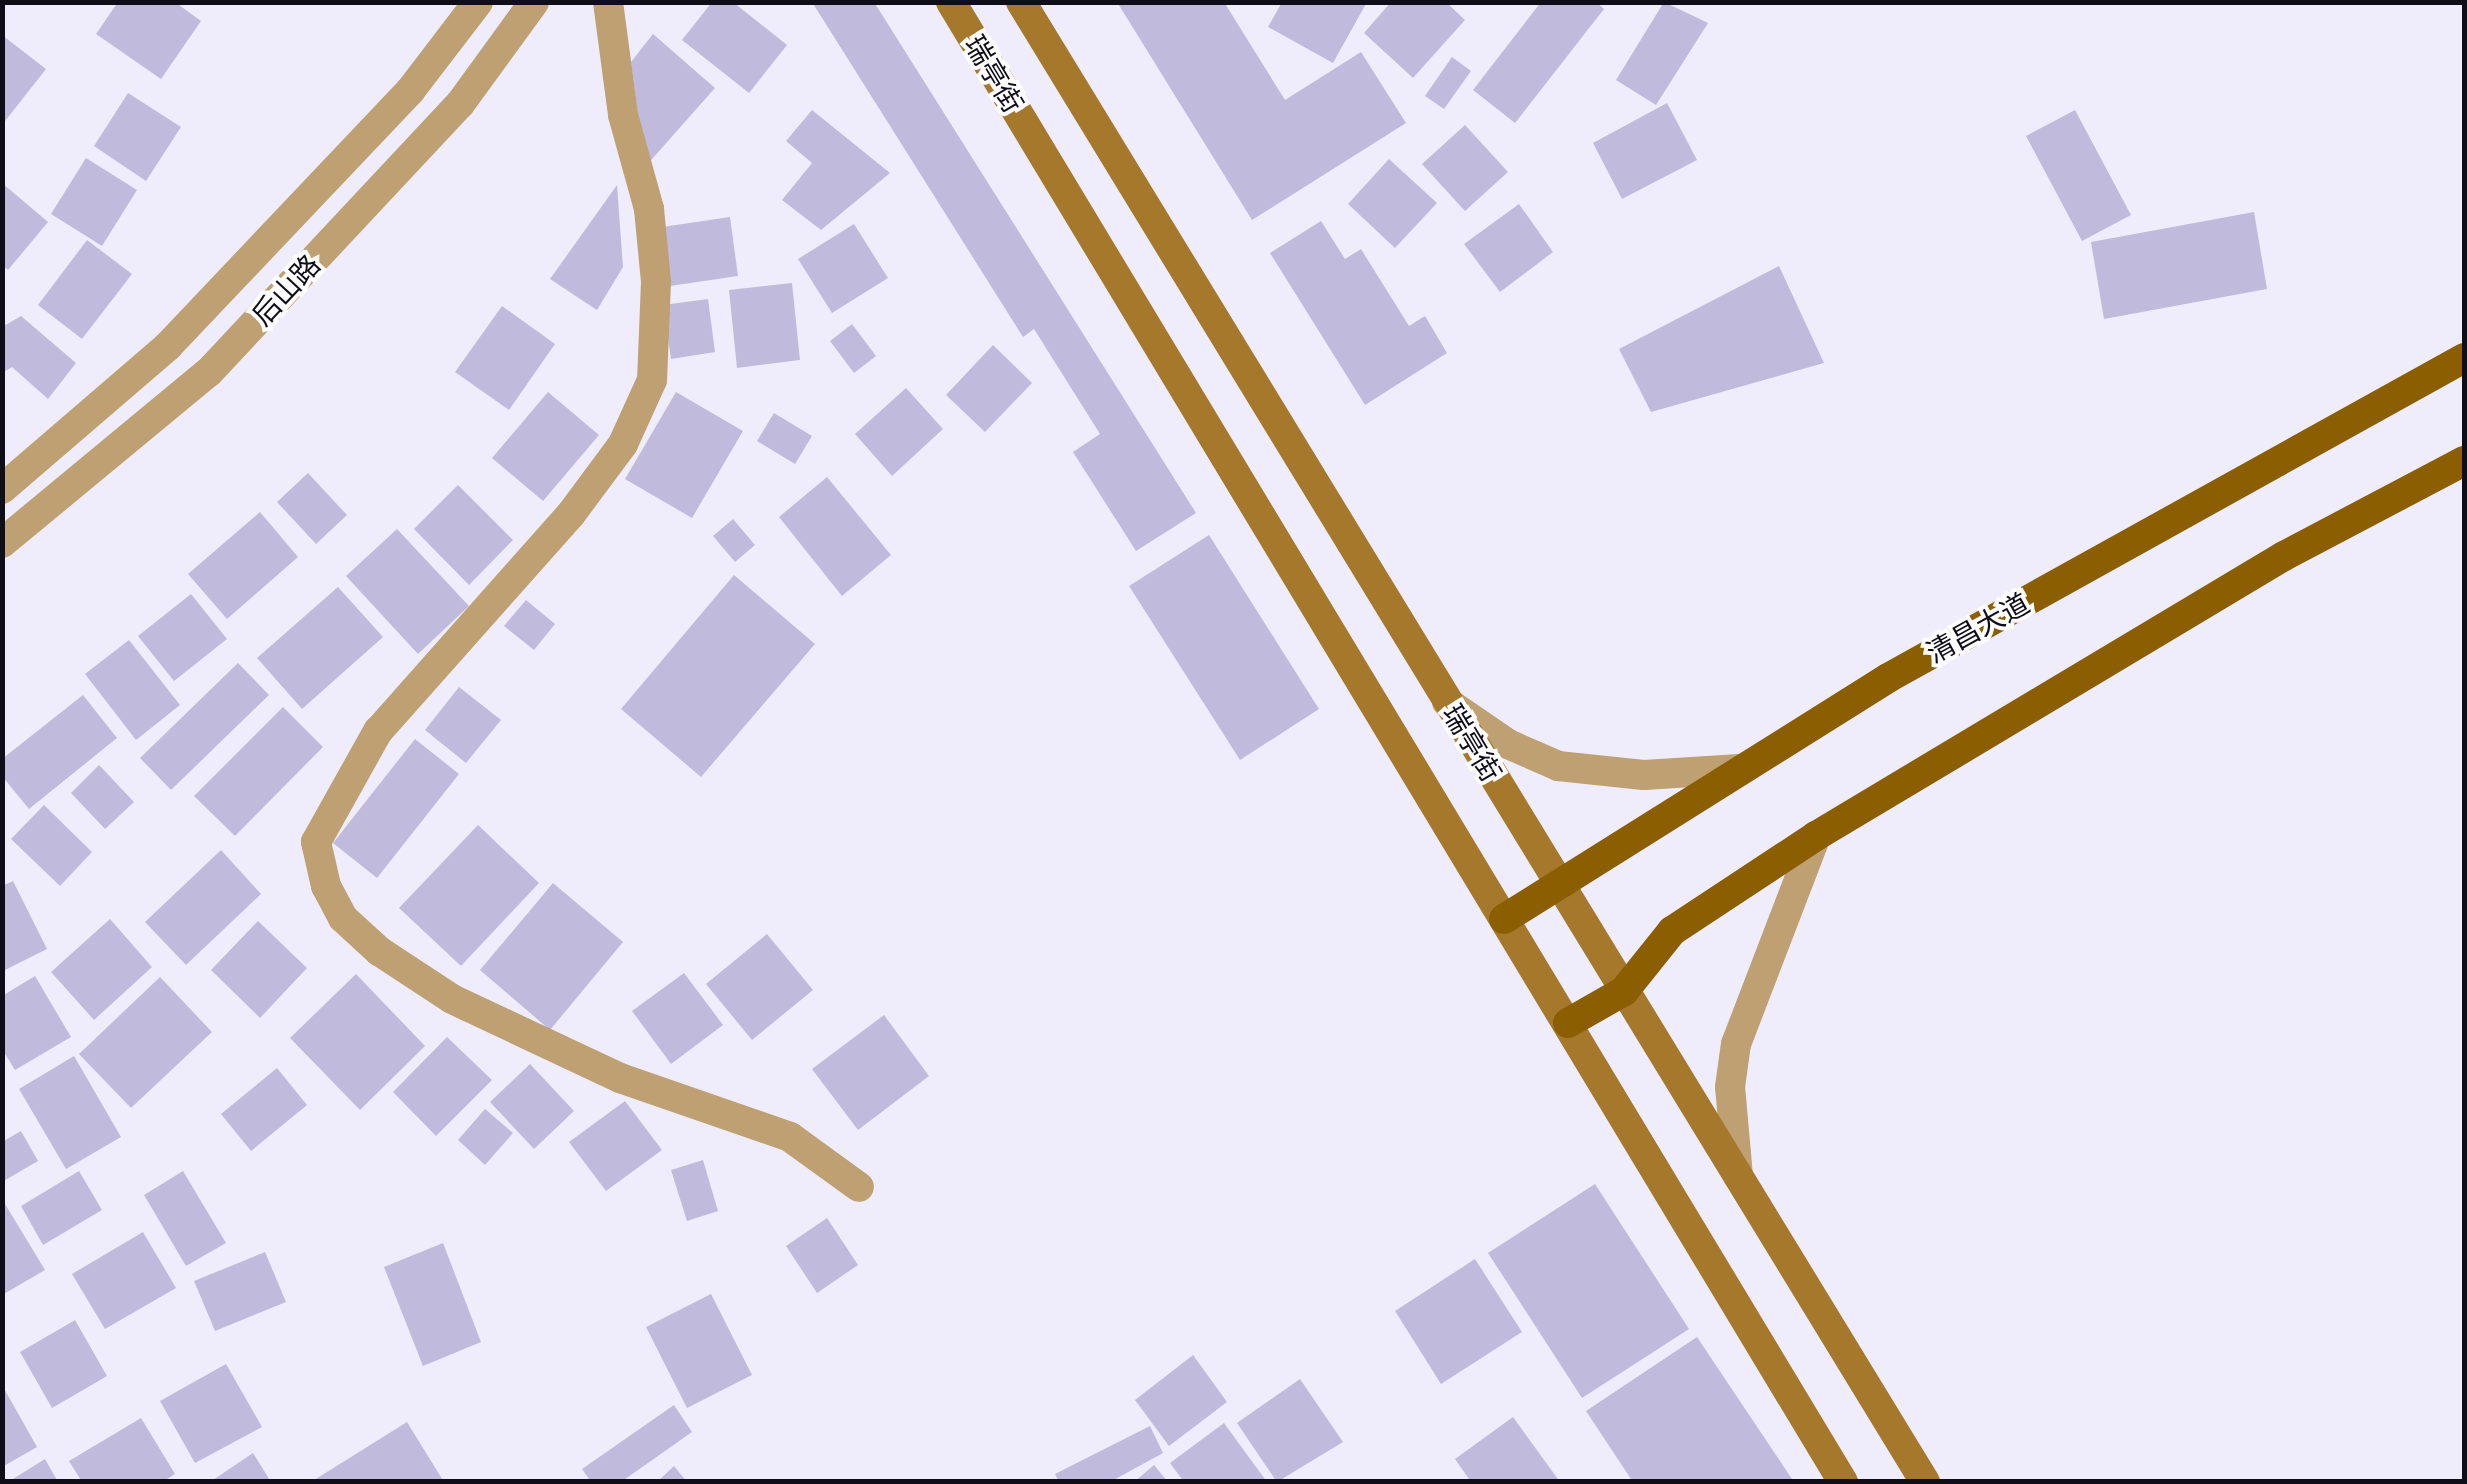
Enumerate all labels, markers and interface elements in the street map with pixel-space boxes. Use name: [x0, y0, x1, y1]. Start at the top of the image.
street label: 瑞亭街: [958, 29, 1030, 119]
street label: 后山路: [245, 248, 327, 332]
street label: 清昌大道: [1921, 586, 2035, 670]
street label: 瑞亭街: [1436, 698, 1508, 788]

